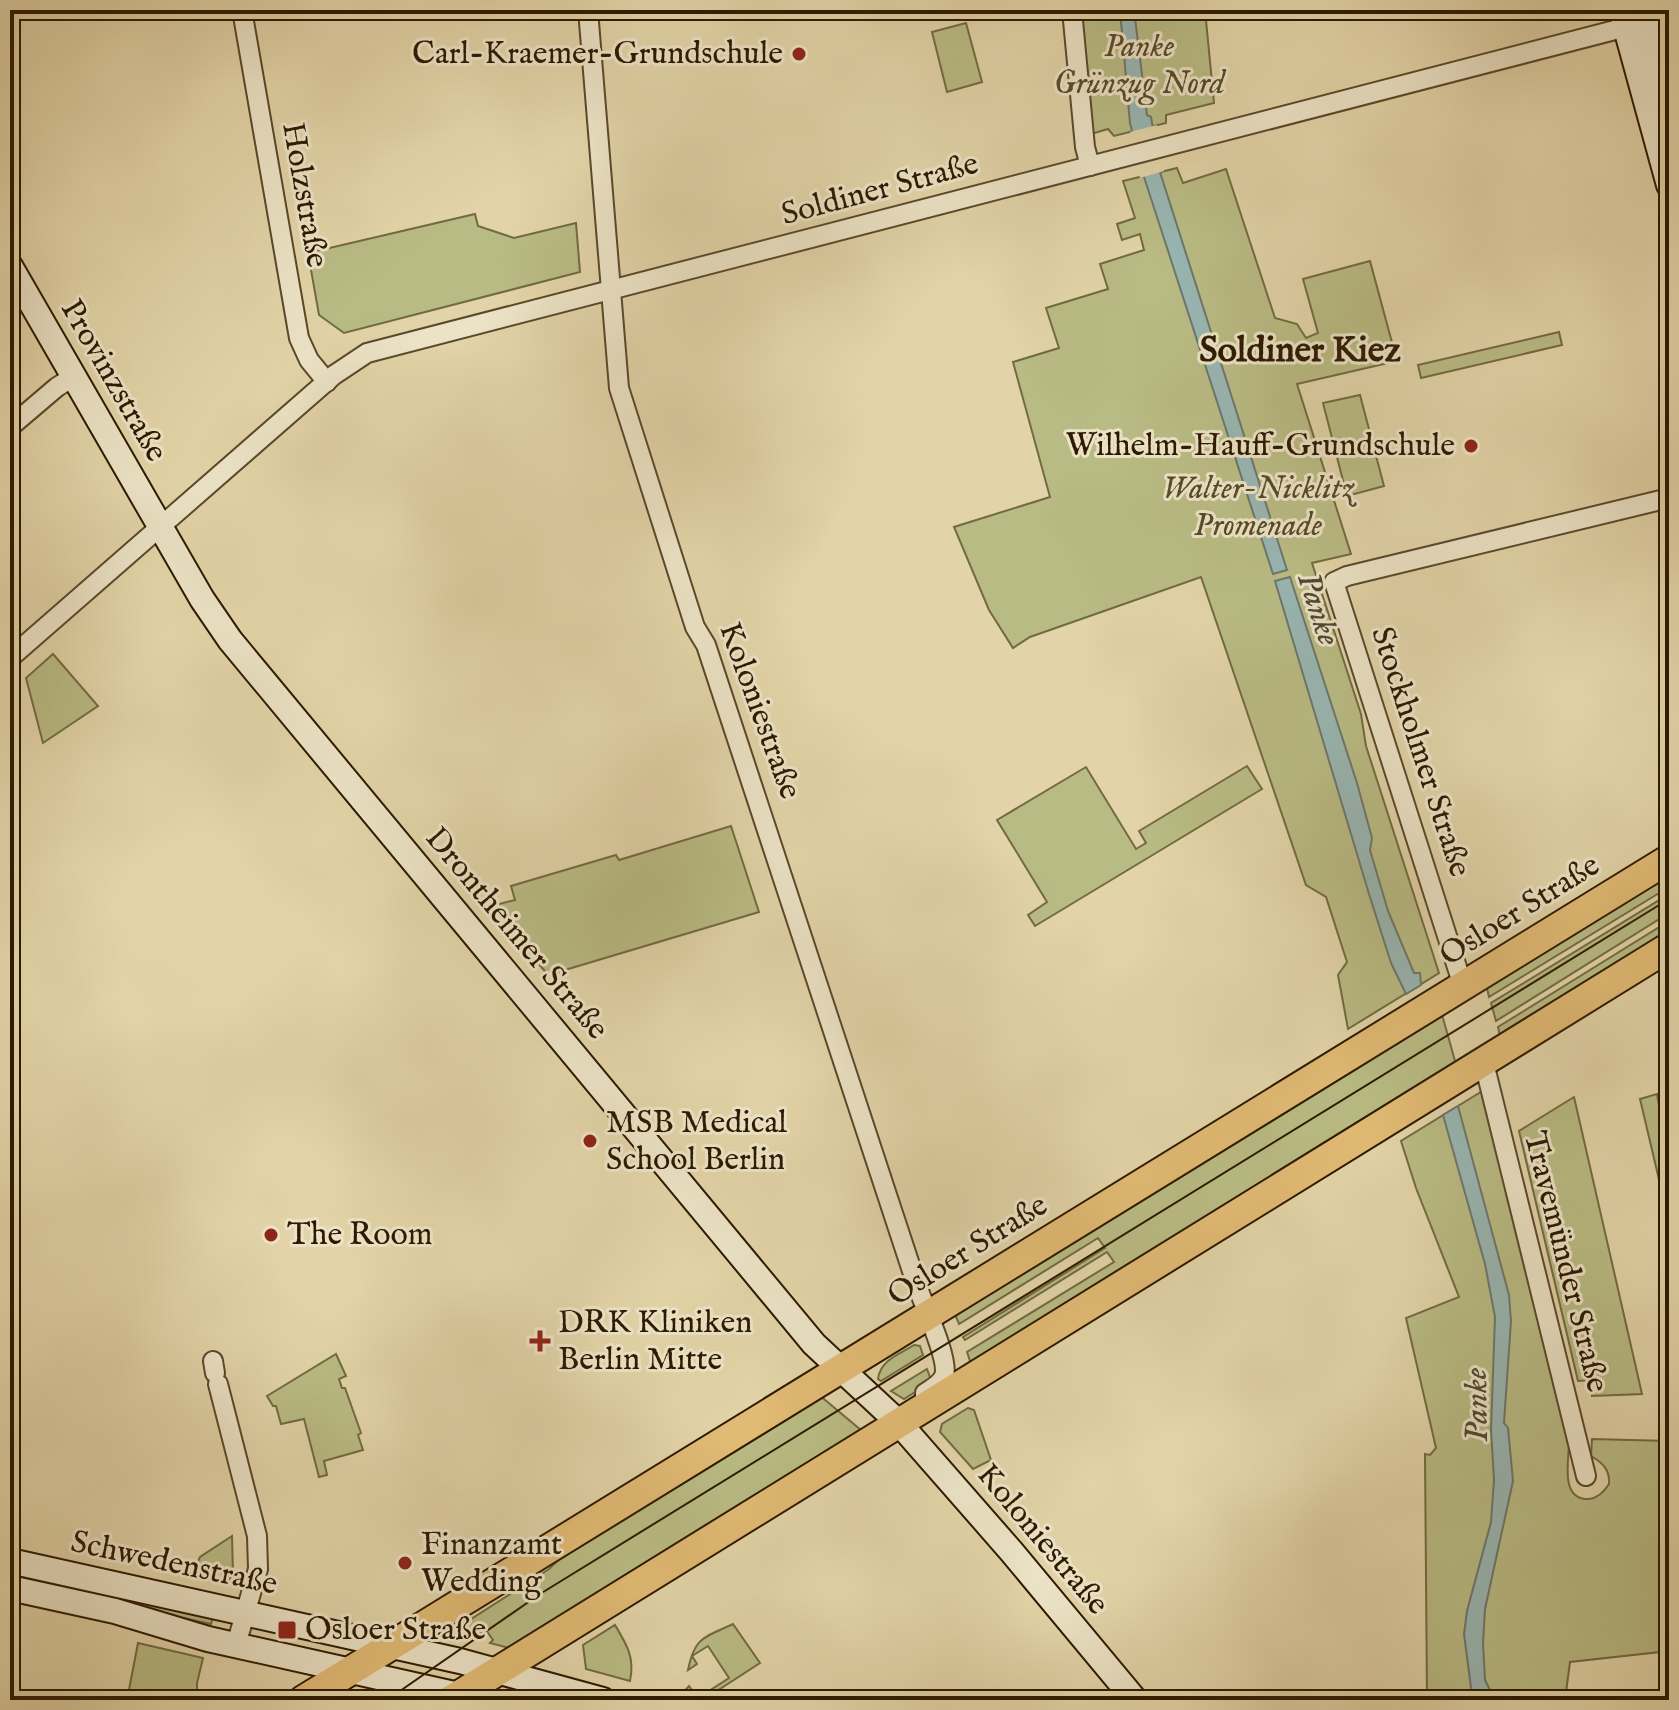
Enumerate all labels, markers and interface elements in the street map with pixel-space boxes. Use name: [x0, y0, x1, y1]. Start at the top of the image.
park label: Panke Grünzug Nord: [1053, 27, 1227, 105]
place label: Carl-Kraemer-Grundschule: [412, 34, 783, 75]
marker: Carl-Kraemer-Grundschule: [790, 45, 808, 63]
street label: Holzstraße: [271, 119, 337, 271]
street label: Soldiner Straße: [777, 144, 983, 236]
street label: Provinzstraße: [50, 292, 176, 470]
district label: Soldiner Kiez: [1199, 328, 1401, 374]
place label: Wilhelm-Hauff-Grundschule: [1066, 426, 1455, 467]
marker: Wilhelm-Hauff-Grundschule: [1462, 437, 1480, 455]
park label: Walter-Nicklitz Promenade: [1162, 469, 1357, 547]
water label: Panke: [1286, 567, 1350, 652]
street label: Koloniestraße: [708, 617, 810, 805]
street label: Stockholmer Straße: [1360, 622, 1480, 882]
street label: Drontheimer Straße: [415, 819, 617, 1049]
street label: Osloer Straße: [1432, 846, 1608, 976]
place label: MSB Medical School Berlin: [606, 1103, 787, 1181]
street label: Travemünder Straße: [1513, 1127, 1617, 1397]
marker: MSB Medical School Berlin: [581, 1132, 599, 1150]
street label: Osloer Straße: [880, 1186, 1056, 1316]
place label: The Room: [287, 1215, 432, 1256]
marker: The Room: [262, 1226, 280, 1244]
place label: DRK Kliniken Berlin Mitte: [558, 1303, 752, 1381]
marker: DRK Kliniken Berlin Mitte: [529, 1330, 551, 1352]
water label: Panke: [1455, 1367, 1499, 1443]
street label: Koloniestraße: [967, 1456, 1117, 1624]
street label: Schwedenstraße: [67, 1522, 281, 1606]
place label: Finanzamt Wedding: [421, 1525, 562, 1603]
marker: Finanzamt Wedding: [396, 1554, 414, 1572]
place label: Osloer Straße: [305, 1610, 486, 1651]
marker: Osloer Straße: [276, 1619, 298, 1641]

